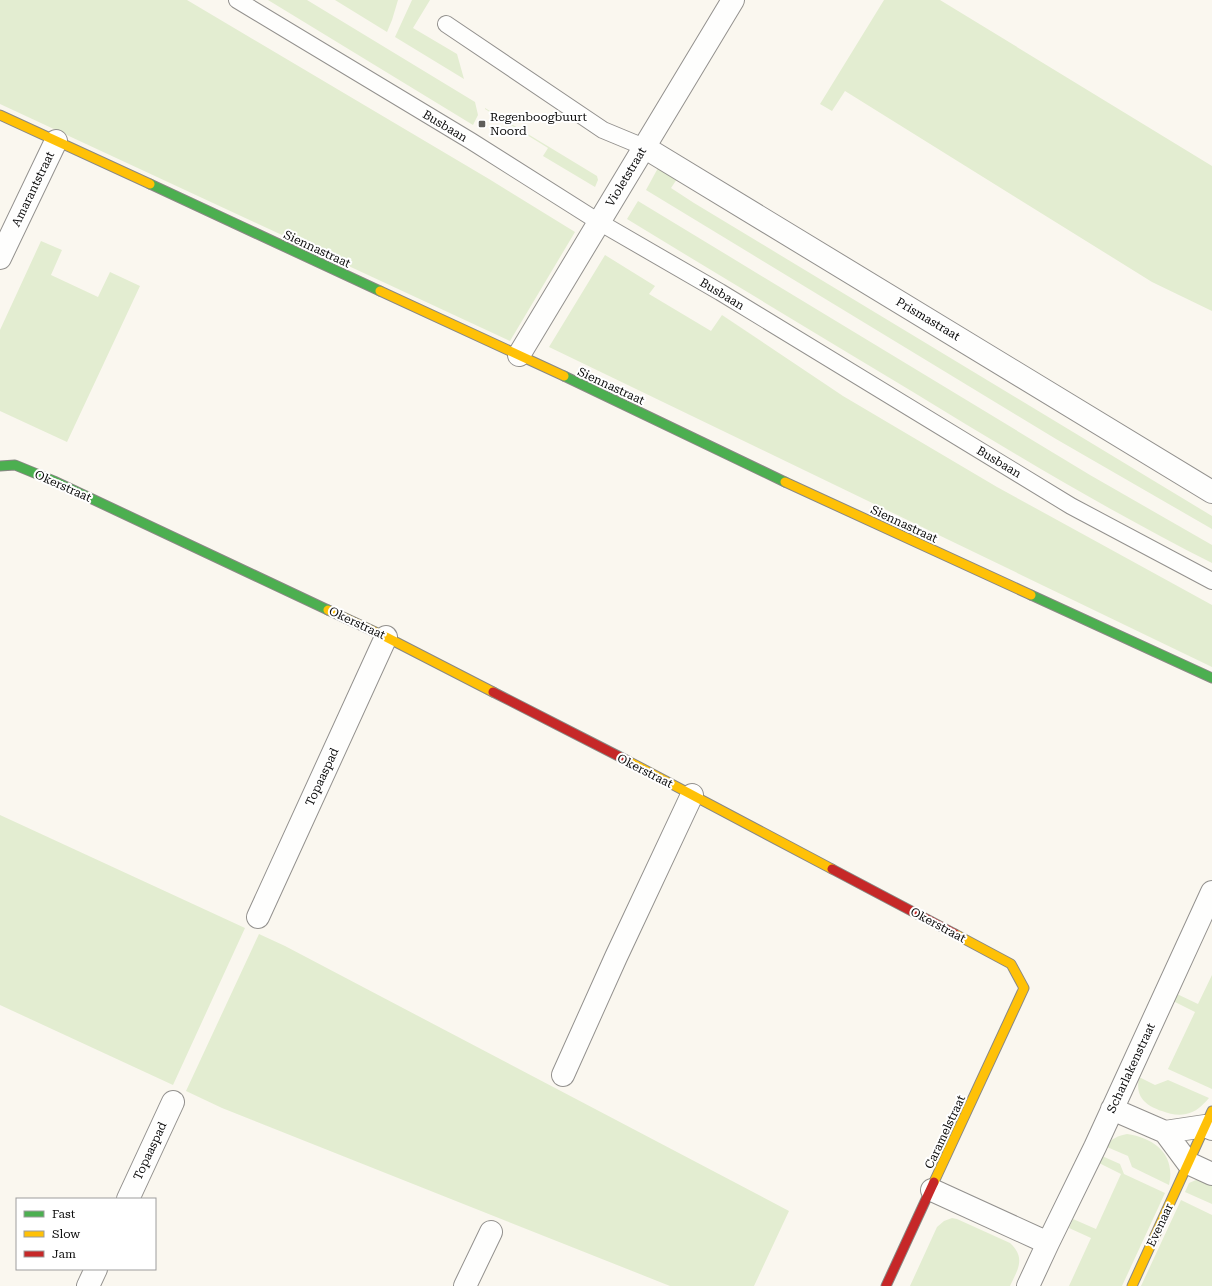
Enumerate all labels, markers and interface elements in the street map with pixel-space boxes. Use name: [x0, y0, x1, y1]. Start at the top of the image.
street label: Busbaan: [420, 107, 470, 145]
place label: Regenboogbuurt Noord: [490, 110, 587, 138]
marker: Regenboogbuurt Noord: [477, 119, 487, 129]
street label: Violetstraat: [603, 144, 649, 209]
street label: Amarantstraat: [9, 149, 57, 229]
street label: Siennastraat: [281, 227, 353, 271]
street label: Busbaan: [697, 275, 747, 313]
street label: Prismastraat: [894, 294, 963, 344]
street label: Siennastraat: [575, 364, 647, 408]
street label: Busbaan: [974, 443, 1024, 481]
street label: Okerstraat: [33, 467, 94, 505]
street label: Siennastraat: [868, 502, 940, 546]
street label: Okerstraat: [327, 604, 388, 642]
street label: Topaaspad: [302, 745, 342, 808]
street label: Okerstraat: [615, 751, 676, 791]
street label: Okerstraat: [908, 905, 968, 946]
street label: Scharlakenstraat: [1104, 1020, 1158, 1115]
street label: Caramelstraat: [922, 1092, 968, 1171]
street label: Topaaspad: [130, 1119, 170, 1182]
legend: [16, 1198, 156, 1270]
street label: Evenaar: [1144, 1201, 1176, 1249]
text: Fast: [52, 1207, 76, 1221]
text: Slow: [52, 1227, 80, 1241]
text: Jam: [52, 1247, 76, 1261]

